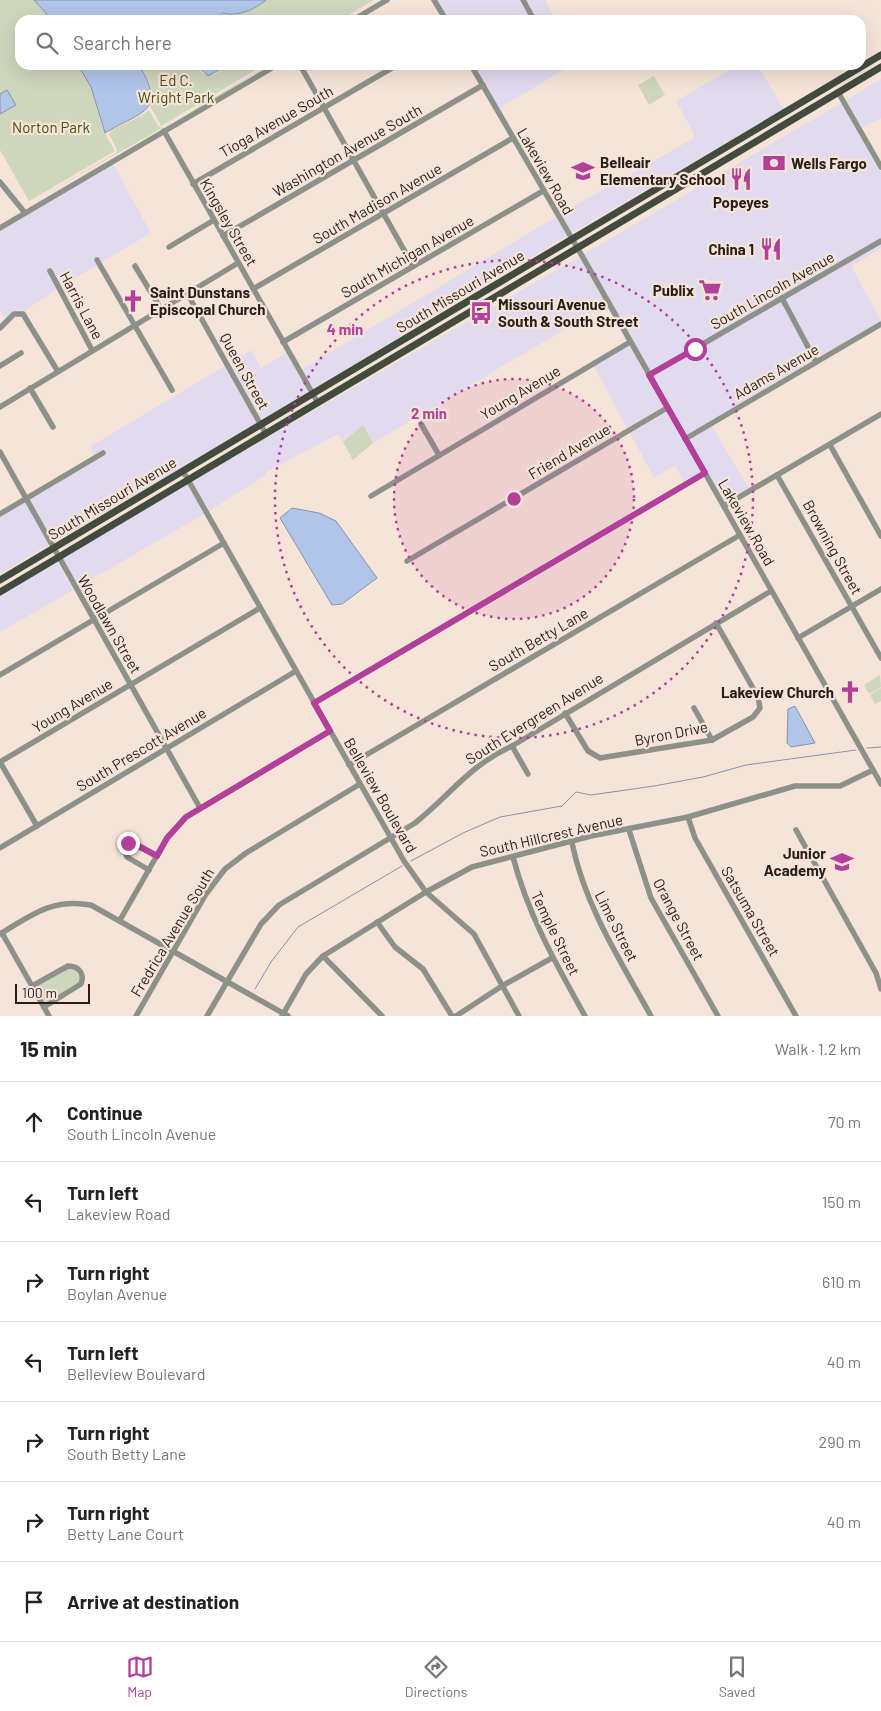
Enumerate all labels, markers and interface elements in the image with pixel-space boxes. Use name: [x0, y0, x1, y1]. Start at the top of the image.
search box: [15, 15, 866, 70]
icon: search: [33, 29, 61, 57]
text: Search here: [73, 31, 172, 54]
park label: Ed C. Wright Park: [138, 71, 215, 106]
street label: Tioga Avenue South: [216, 81, 336, 161]
street label: Washington Avenue South: [269, 100, 425, 200]
park label: Norton Park: [12, 118, 90, 136]
street label: Lakeview Road: [514, 125, 578, 217]
bank icon: Wells Fargo: [761, 150, 787, 176]
place label: Belleair Elementary School: [600, 153, 725, 188]
place label: Wells Fargo: [791, 154, 867, 172]
school or university icon: Belleair Elementary School: [570, 158, 596, 184]
street label: South Madison Avenue: [309, 159, 445, 247]
restaurant icon: Popeyes: [728, 166, 754, 192]
street label: Kingsley Street: [197, 175, 261, 269]
place label: Popeyes: [713, 193, 769, 211]
street label: South Michigan Avenue: [337, 211, 477, 301]
restaurant icon: China 1: [758, 236, 784, 262]
place label: China 1: [708, 240, 754, 258]
street label: South Missouri Avenue: [393, 246, 527, 336]
street label: South Lincoln Avenue: [707, 247, 837, 333]
street label: Harris Lane: [57, 268, 107, 342]
supermarket icon: Publix: [697, 277, 723, 303]
place label: Publix: [653, 281, 694, 299]
place label: Saint Dunstans Episcopal Church: [150, 283, 265, 318]
church icon: Saint Dunstans Episcopal Church: [120, 288, 146, 314]
place label: Missouri Avenue South & South Street: [498, 295, 639, 330]
bus stop icon: Missouri Avenue South & South Street: [468, 300, 494, 326]
text: 4 min: [327, 320, 363, 338]
street label: Queen Street: [217, 330, 273, 412]
route start: [684, 338, 707, 361]
street label: Adams Avenue: [730, 339, 822, 403]
street label: Young Avenue: [477, 361, 563, 423]
text: 2 min: [411, 404, 447, 422]
street label: Friend Avenue: [525, 419, 613, 483]
street label: South Missouri Avenue: [45, 453, 179, 543]
street label: Lakeview Road: [715, 476, 779, 568]
centre of rings: [505, 490, 523, 508]
street label: Browning Street: [800, 497, 866, 597]
street label: Woodlawn Street: [74, 571, 146, 677]
street label: South Betty Lane: [485, 603, 591, 675]
street label: South Evergreen Avenue: [462, 668, 606, 768]
street label: Young Avenue: [29, 674, 115, 736]
church icon: Lakeview Church: [837, 679, 863, 705]
place label: Lakeview Church: [721, 683, 834, 701]
street label: South Prescott Avenue: [73, 703, 209, 795]
street label: Byron Drive: [633, 717, 709, 749]
street label: Belleview Boulevard: [341, 734, 421, 856]
street label: South Hillcrest Avenue: [478, 810, 624, 860]
route end: [117, 832, 140, 855]
place label: Junior Academy: [764, 844, 826, 879]
school or university icon: Junior Academy: [829, 849, 855, 875]
street label: Satsuma Street: [718, 863, 784, 959]
street label: Fredrica Avenue South: [126, 864, 218, 1000]
street label: Orange Street: [650, 875, 708, 963]
street label: Temple Street: [528, 888, 584, 978]
street label: Lime Street: [592, 888, 642, 964]
scale bar: [15, 981, 90, 1004]
text: 100 m: [22, 984, 57, 1001]
text: 15 min: [20, 1036, 77, 1061]
text: Walk · 1.2 km: [775, 1039, 861, 1058]
text: Continue: [67, 1101, 143, 1124]
icon: ahead: [20, 1108, 48, 1136]
text: 70 m: [828, 1112, 861, 1131]
text: South Lincoln Avenue: [67, 1124, 216, 1143]
text: Turn left: [67, 1181, 138, 1204]
icon: left: [20, 1188, 48, 1216]
text: 150 m: [822, 1192, 861, 1211]
text: Lakeview Road: [67, 1204, 170, 1223]
text: Turn right: [67, 1261, 149, 1284]
icon: right: [20, 1268, 48, 1296]
text: 610 m: [822, 1272, 861, 1291]
text: Boylan Avenue: [67, 1284, 167, 1303]
text: Turn left: [67, 1341, 138, 1364]
icon: left: [20, 1348, 48, 1376]
text: 40 m: [827, 1352, 861, 1371]
text: Belleview Boulevard: [67, 1364, 205, 1383]
text: Turn right: [67, 1421, 149, 1444]
icon: right: [20, 1428, 48, 1456]
text: 290 m: [819, 1432, 861, 1451]
text: South Betty Lane: [67, 1444, 186, 1463]
text: Turn right: [67, 1501, 149, 1524]
icon: right: [20, 1508, 48, 1536]
text: 40 m: [827, 1512, 861, 1531]
text: Betty Lane Court: [67, 1524, 184, 1543]
icon: arrive: [20, 1588, 48, 1616]
text: Arrive at destination: [67, 1590, 239, 1613]
tab: Map: [126, 1653, 154, 1700]
tab: Directions: [405, 1653, 467, 1700]
tab: Saved: [719, 1653, 755, 1700]

